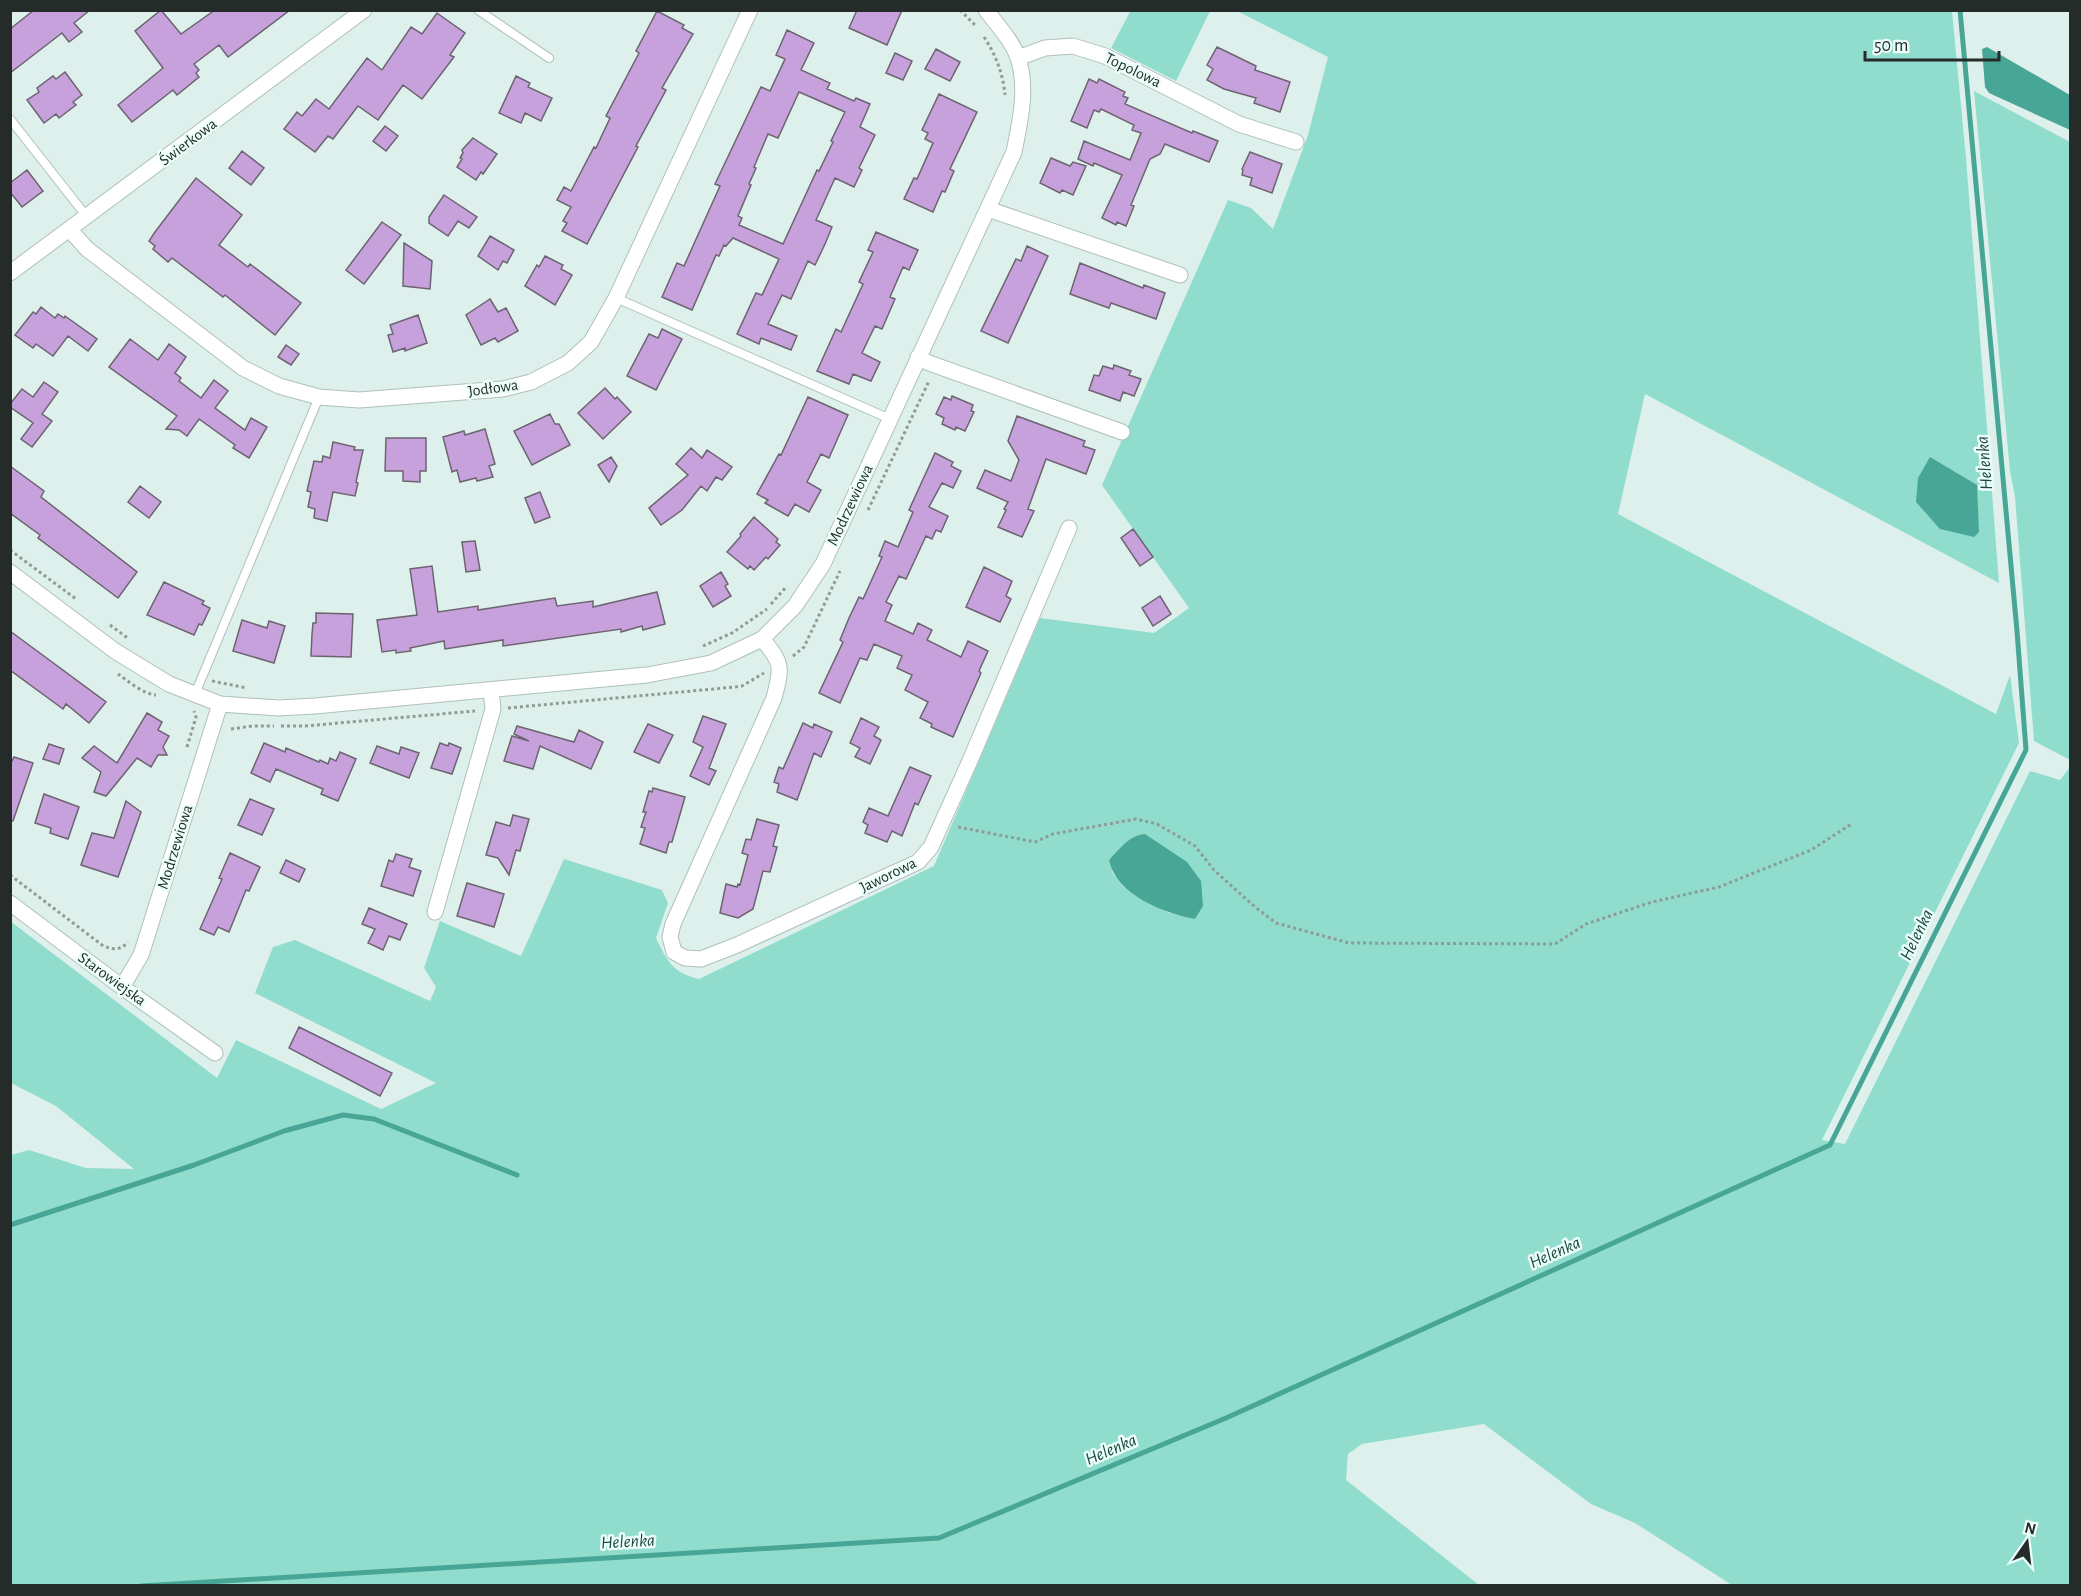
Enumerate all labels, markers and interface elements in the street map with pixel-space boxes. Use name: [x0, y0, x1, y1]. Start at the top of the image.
scale bar: [1865, 24, 1998, 62]
text: 50 m: [1874, 37, 1908, 55]
street label: Topolowa: [1102, 50, 1164, 90]
street label: Świerkowa: [155, 113, 220, 169]
street label: Jodłowa: [467, 377, 519, 399]
water label: Helenka: [1974, 435, 1996, 491]
street label: Modrzewiowa: [824, 462, 876, 548]
street label: Modrzewiowa: [155, 803, 195, 891]
street label: Jaworowa: [857, 854, 919, 896]
water label: Helenka: [1897, 907, 1937, 963]
street label: Starowiejska: [75, 949, 149, 1010]
water label: Helenka: [1527, 1234, 1583, 1272]
water label: Helenka: [1083, 1431, 1139, 1469]
north arrow: [1997, 1512, 2057, 1572]
text: N: [2023, 1519, 2038, 1538]
water label: Helenka: [601, 1532, 656, 1552]

